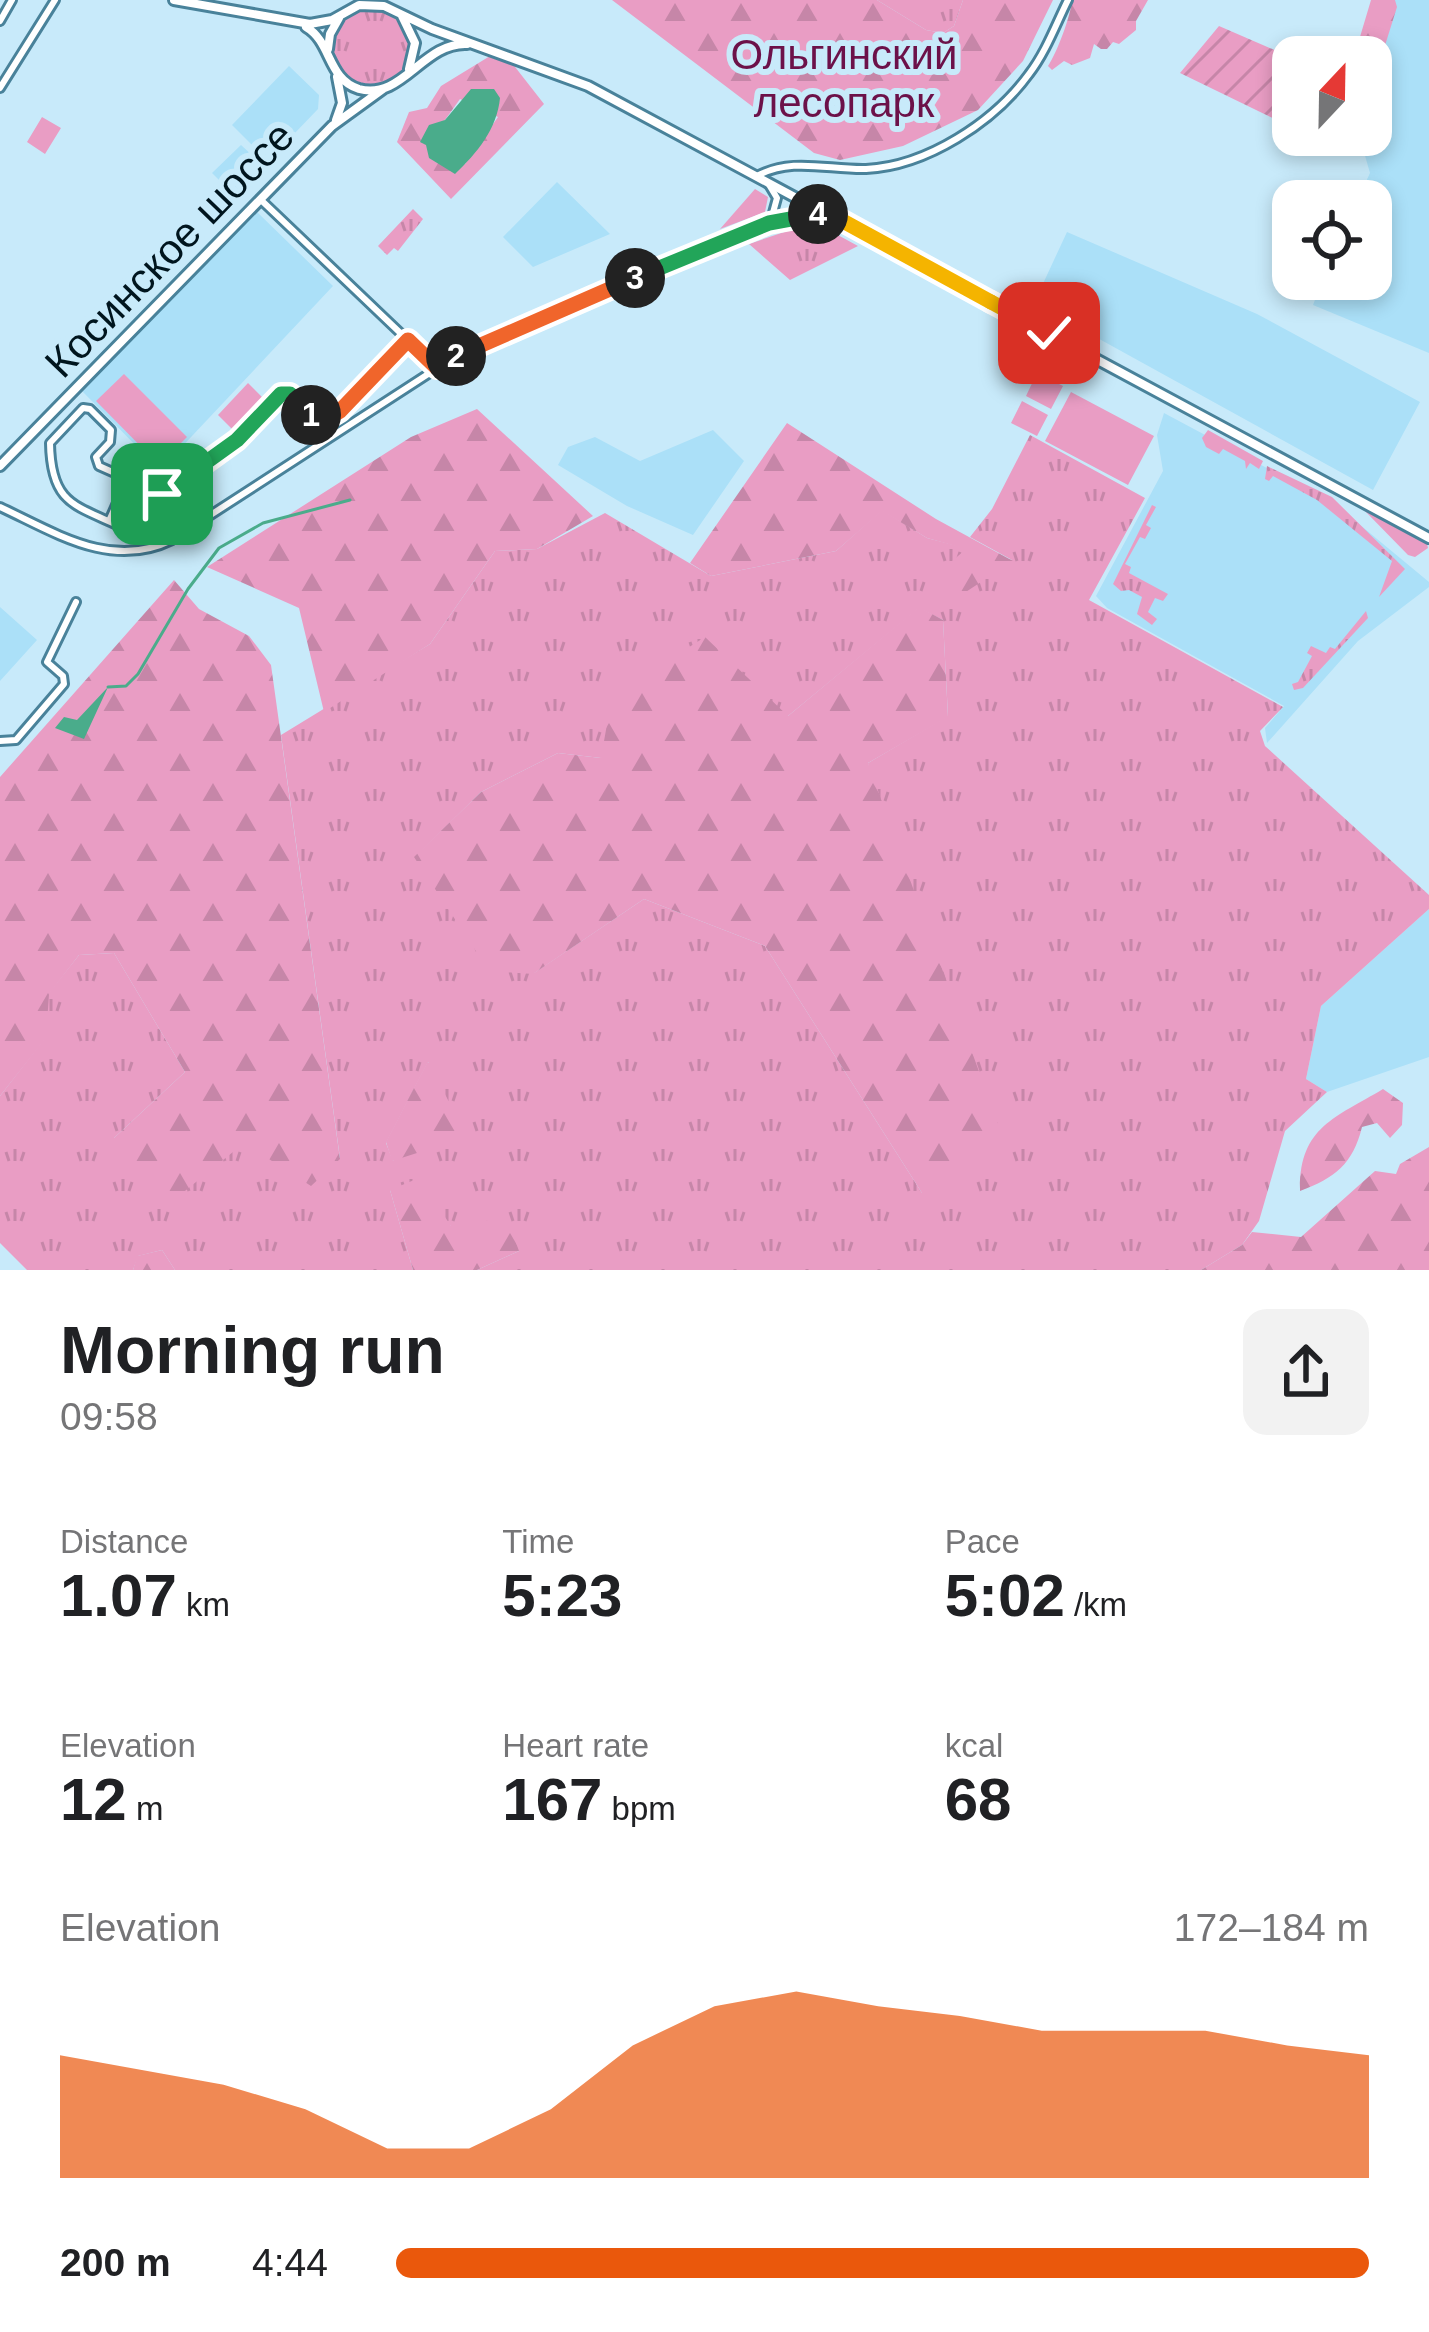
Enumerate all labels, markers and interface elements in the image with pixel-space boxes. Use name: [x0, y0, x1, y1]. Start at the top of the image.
park label: Ольгинский лесопарк: [731, 31, 957, 126]
north arrow: [1272, 36, 1392, 156]
map controls: [1272, 36, 1392, 300]
street label: Косинское шоссе: [36, 112, 303, 387]
button: locate: [1272, 180, 1392, 300]
pin: 4: [788, 184, 848, 244]
text: 4: [809, 195, 827, 232]
pin: 3: [605, 248, 665, 308]
text: 3: [626, 259, 644, 296]
pin: [998, 282, 1100, 384]
icon: check: [1016, 300, 1082, 366]
pin: 2: [426, 326, 486, 386]
text: 2: [447, 337, 465, 374]
pin: 1: [281, 385, 341, 445]
text: 1: [302, 396, 320, 433]
pin: [111, 443, 213, 545]
icon: arrive: [129, 461, 195, 527]
button: share: [1243, 1309, 1369, 1435]
text: Morning run: [60, 1313, 445, 1387]
text: 09:58: [60, 1395, 158, 1438]
text: Distance: [60, 1523, 188, 1560]
text: Time: [502, 1523, 574, 1560]
text: Pace: [945, 1523, 1020, 1560]
text: 1.07: [60, 1562, 177, 1629]
text: 5:23: [502, 1562, 622, 1629]
text: 5:02: [945, 1562, 1065, 1629]
text: km: [177, 1586, 230, 1623]
text: /km: [1065, 1586, 1127, 1623]
text: Elevation: [60, 1727, 196, 1764]
text: Heart rate: [502, 1727, 649, 1764]
text: kcal: [945, 1727, 1003, 1764]
text: 12: [60, 1766, 127, 1833]
text: 167: [502, 1766, 602, 1833]
text: 68: [945, 1766, 1011, 1833]
text: m: [127, 1790, 163, 1827]
text: bpm: [602, 1790, 676, 1827]
text: Elevation: [60, 1906, 220, 1949]
text: 172–184 m: [1174, 1906, 1369, 1949]
text: 200 m: [60, 2241, 171, 2284]
text: 4:44: [252, 2241, 328, 2284]

